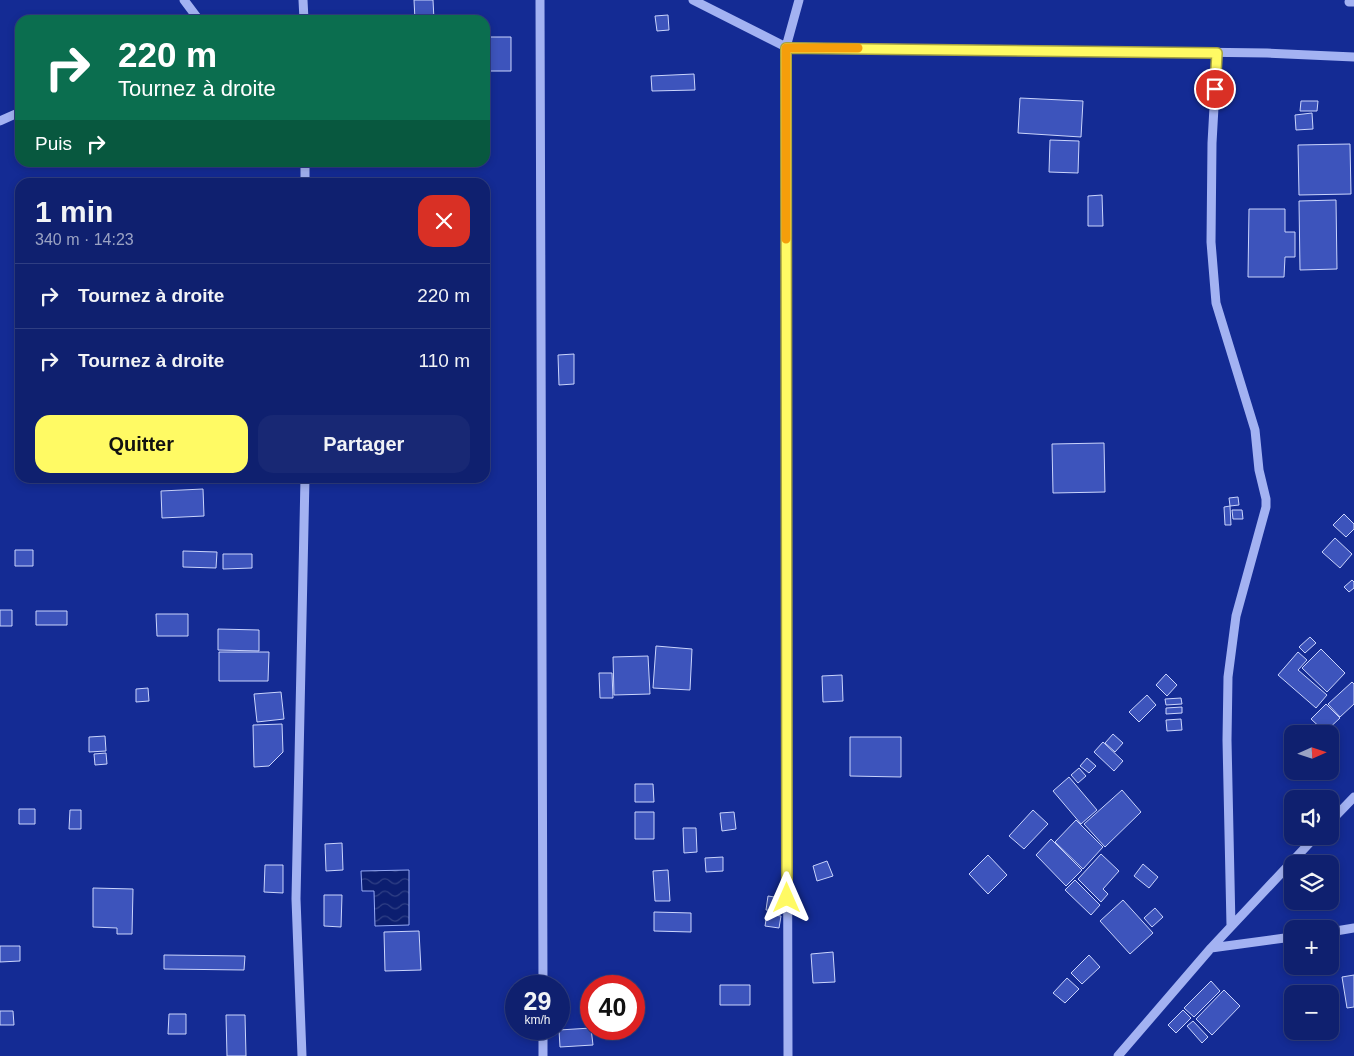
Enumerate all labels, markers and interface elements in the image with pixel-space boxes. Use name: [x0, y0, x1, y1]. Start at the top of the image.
icon: right: [35, 35, 100, 100]
text: 220 m: [118, 35, 217, 74]
pin: [1194, 68, 1236, 110]
icon: arrive: [1201, 75, 1229, 103]
text: Tournez à droite: [118, 76, 276, 101]
icon: right: [82, 130, 110, 158]
text: Puis: [35, 133, 72, 154]
text: 1 min: [35, 195, 113, 228]
button: close: [418, 195, 470, 247]
text: 340 m · 14:23: [35, 231, 134, 248]
icon: right: [35, 282, 63, 310]
text: Tournez à droite: [78, 285, 224, 306]
text: 220 m: [417, 285, 470, 306]
icon: right: [35, 347, 63, 375]
text: Tournez à droite: [78, 350, 224, 371]
text: 110 m: [419, 350, 470, 371]
button: Quitter: [35, 415, 248, 473]
button: Partager: [258, 415, 470, 473]
north arrow: [1284, 725, 1339, 780]
map controls: [1284, 725, 1339, 1040]
button: sound: [1284, 790, 1339, 845]
button: layers: [1284, 855, 1339, 910]
position arrow: [760, 871, 812, 923]
button: +: [1284, 920, 1339, 975]
speed limit sign: 40: [580, 975, 645, 1040]
button: −: [1284, 985, 1339, 1040]
text: 29: [524, 987, 551, 1015]
text: km/h: [524, 1013, 551, 1027]

